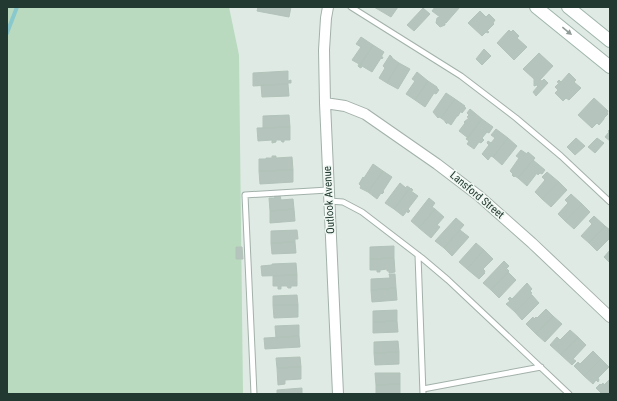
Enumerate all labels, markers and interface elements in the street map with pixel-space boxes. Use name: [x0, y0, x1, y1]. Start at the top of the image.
one-way arrow: [561, 27, 572, 36]
street label: Outlook Avenue: [321, 166, 337, 234]
street label: Lansford Street: [447, 169, 507, 221]

